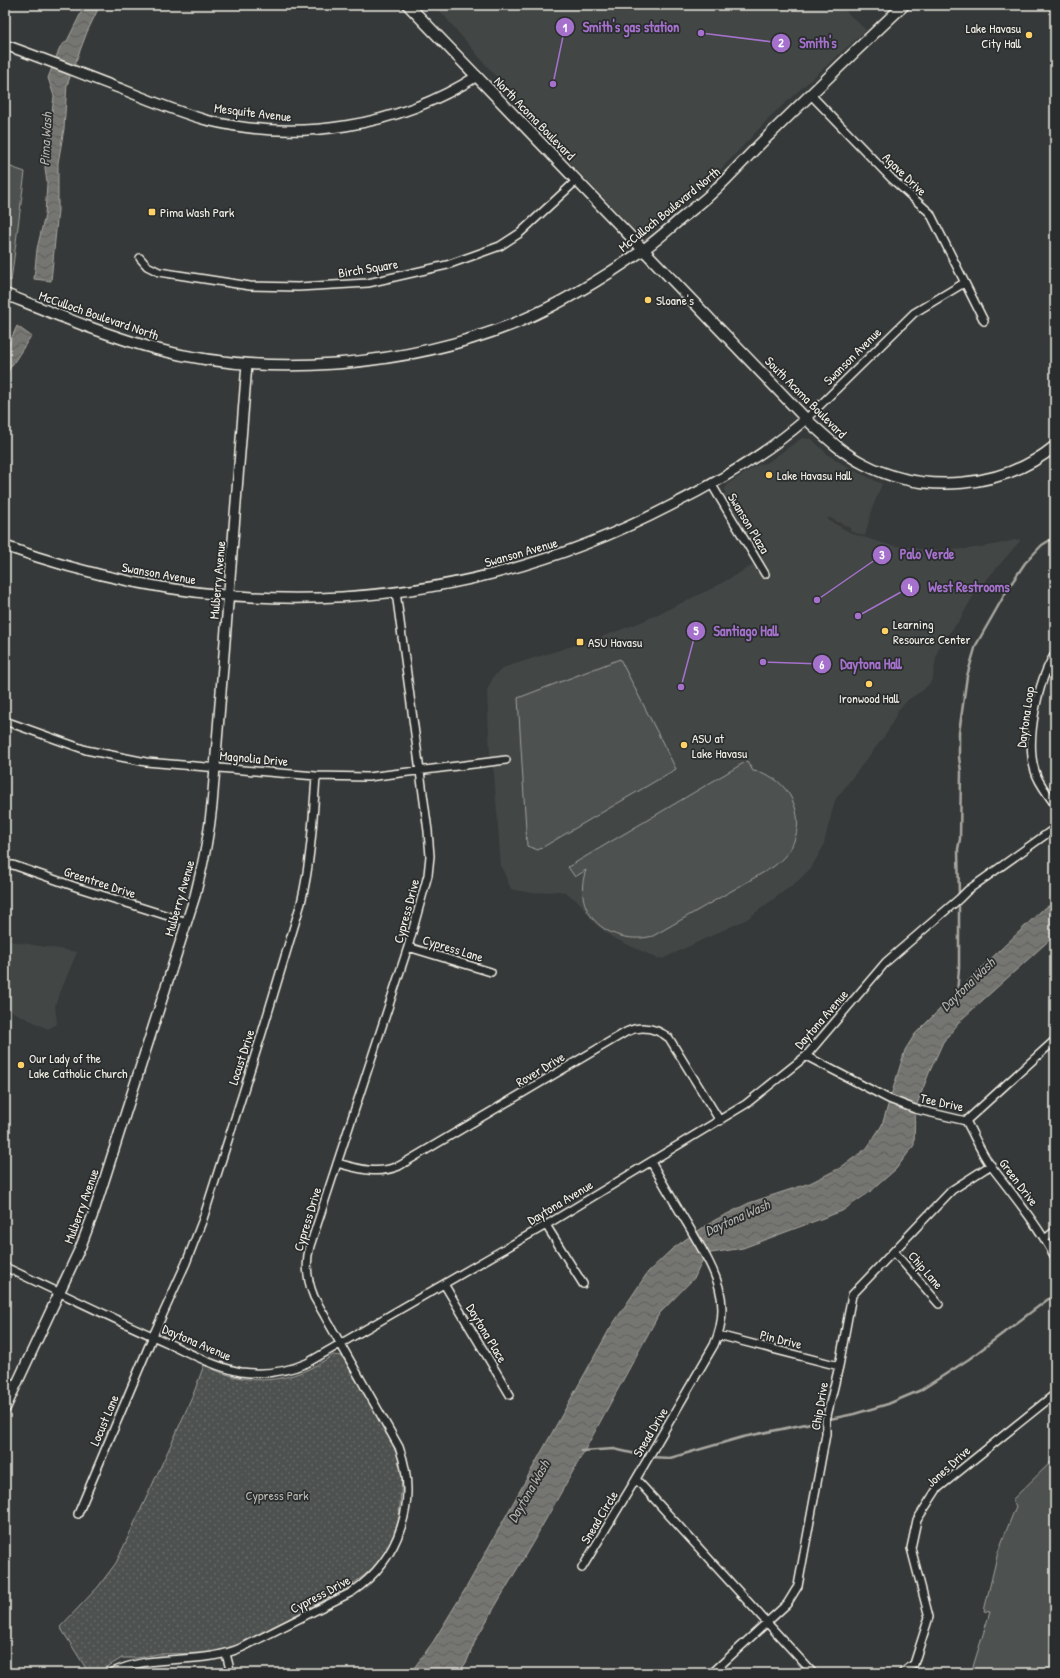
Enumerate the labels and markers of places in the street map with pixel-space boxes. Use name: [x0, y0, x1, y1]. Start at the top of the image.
callout: Smith's gas station: [555, 14, 687, 40]
place label: Lake Havasu City Hall: [966, 19, 1021, 52]
callout: Smith's: [771, 30, 845, 56]
marker: Lake Havasu City Hall: [1024, 30, 1034, 40]
place label: Pima Wash Park: [160, 203, 235, 221]
marker: Pima Wash Park: [147, 207, 157, 217]
place label: Sloane's: [656, 291, 694, 309]
marker: Sloane's: [643, 295, 653, 305]
place label: Lake Havasu Hall: [777, 466, 852, 484]
marker: Lake Havasu Hall: [764, 470, 774, 480]
callout: Palo Verde: [872, 542, 962, 568]
callout: West Restrooms: [900, 574, 1017, 600]
place label: Learning Resource Center: [893, 615, 971, 648]
callout: Santiago Hall: [686, 618, 786, 644]
marker: Learning Resource Center: [880, 626, 890, 636]
place label: ASU Havasu: [588, 633, 642, 651]
marker: ASU Havasu: [575, 637, 585, 647]
callout: Daytona Hall: [812, 651, 910, 677]
marker: Ironwood Hall: [864, 679, 874, 689]
place label: Ironwood Hall: [839, 689, 900, 707]
place label: ASU at Lake Havasu: [692, 729, 747, 762]
marker: ASU at Lake Havasu: [679, 740, 689, 750]
place label: Our Lady of the Lake Catholic Church: [29, 1049, 128, 1082]
marker: Our Lady of the Lake Catholic Church: [16, 1060, 26, 1070]

